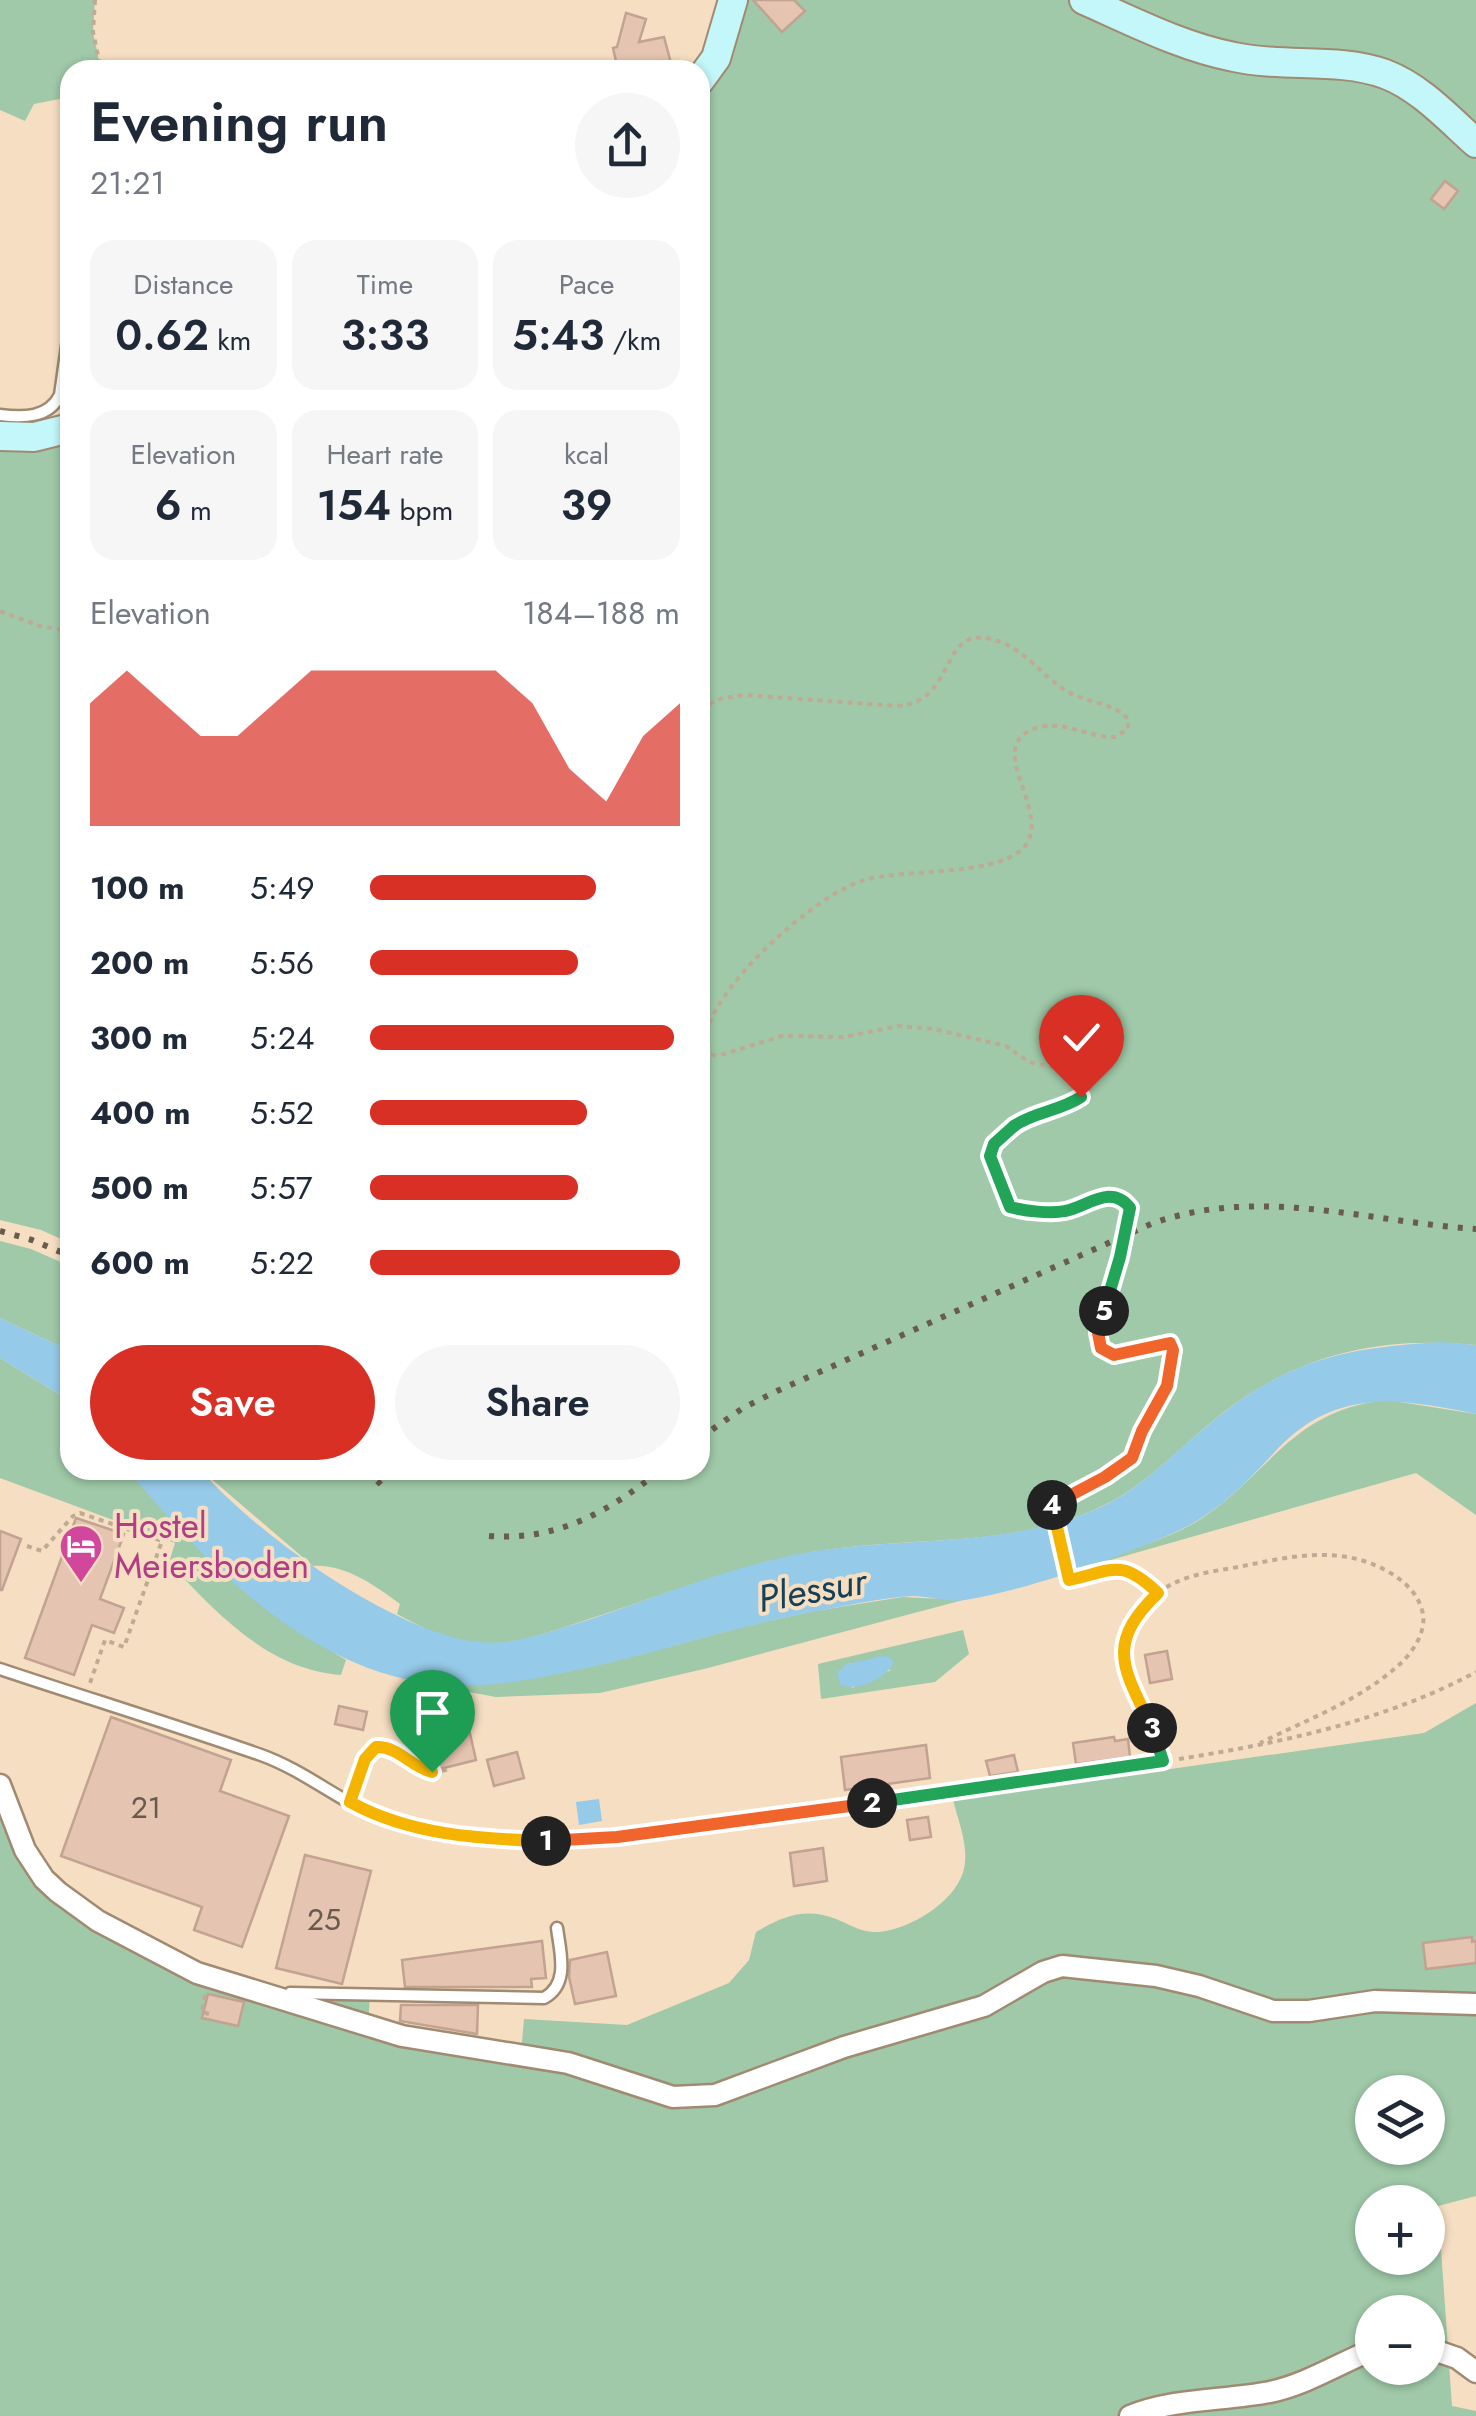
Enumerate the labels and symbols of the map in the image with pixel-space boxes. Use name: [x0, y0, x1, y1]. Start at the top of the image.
pin: [1039, 995, 1124, 1098]
pin: 5: [1079, 1286, 1129, 1336]
pin: 4: [1027, 1480, 1077, 1530]
place label: Hostel Meiersboden: [114, 1501, 309, 1591]
hotel icon: Hostel Meiersboden: [58, 1523, 104, 1584]
water label: Plessur: [753, 1553, 873, 1626]
pin: [390, 1670, 475, 1773]
pin: 3: [1127, 1703, 1177, 1753]
pin: 2: [847, 1778, 897, 1828]
house number: 21: [131, 1786, 161, 1829]
pin: 1: [521, 1816, 571, 1866]
house number: 25: [307, 1898, 341, 1941]

